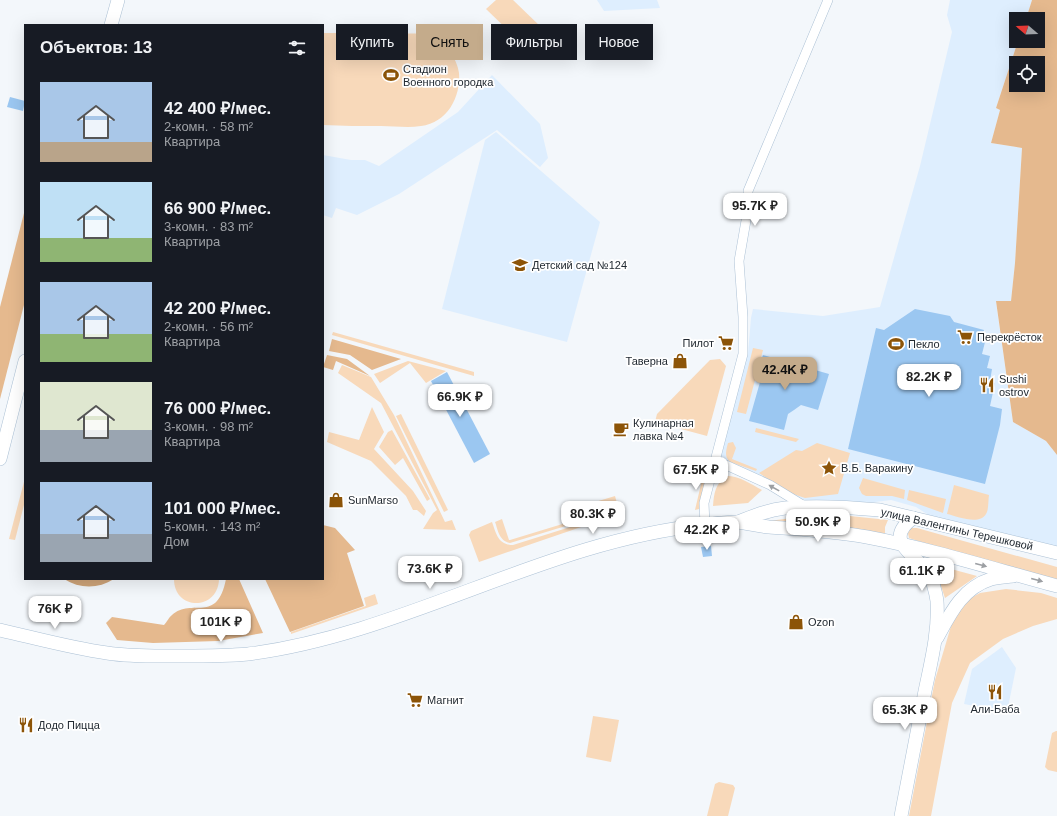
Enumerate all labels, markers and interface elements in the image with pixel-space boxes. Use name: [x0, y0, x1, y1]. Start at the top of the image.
north arrow: [1009, 12, 1045, 48]
map controls: [1009, 12, 1045, 92]
chip: Купить: [336, 24, 408, 60]
chip: Снять: [416, 24, 483, 60]
chip: Фильтры: [491, 24, 577, 60]
chip: Новое: [585, 24, 653, 60]
icon: filters: [286, 37, 308, 59]
text: Объектов: 13: [40, 38, 152, 57]
button: locate: [1009, 56, 1045, 92]
place label: Стадион Военного городка: [403, 63, 494, 88]
sports icon: Стадион Военного городка: [382, 66, 400, 84]
icon: home: [72, 98, 120, 146]
text: 42 400 ₽/мес.: [164, 99, 271, 118]
text: 2-комн. · 58 m²: [164, 119, 253, 134]
text: Квартира: [164, 134, 220, 149]
pin: 95.7K ₽: [718, 193, 792, 227]
icon: home: [72, 198, 120, 246]
text: 95.7K ₽: [732, 198, 778, 213]
text: 66 900 ₽/мес.: [164, 199, 271, 218]
text: 3-комн. · 83 m²: [164, 219, 253, 234]
text: Квартира: [164, 234, 220, 249]
school or university icon: Детский сад №124: [511, 256, 529, 274]
place label: Детский сад №124: [532, 259, 627, 271]
icon: home: [72, 298, 120, 346]
text: 42 200 ₽/мес.: [164, 299, 271, 318]
text: 2-комн. · 56 m²: [164, 319, 253, 334]
supermarket icon: Перекрёсток: [956, 328, 974, 346]
place label: Перекрёсток: [977, 331, 1042, 343]
text: Квартира: [164, 334, 220, 349]
supermarket icon: Пилот: [717, 334, 735, 352]
sports icon: Пекло: [887, 335, 905, 353]
place label: Пилот: [682, 337, 714, 349]
place label: Пекло: [908, 338, 940, 350]
shop icon: Таверна: [671, 352, 689, 370]
place label: Таверна: [626, 355, 669, 367]
pin: 42.4K ₽: [748, 357, 822, 391]
text: 42.4K ₽: [762, 362, 808, 377]
pin: 82.2K ₽: [892, 364, 966, 398]
text: 82.2K ₽: [906, 369, 952, 384]
place label: Sushi ostrov: [999, 373, 1029, 398]
restaurant icon: Sushi ostrov: [978, 376, 996, 394]
pin: 66.9K ₽: [423, 384, 497, 418]
text: 66.9K ₽: [437, 389, 483, 404]
icon: home: [72, 398, 120, 446]
text: 76 000 ₽/мес.: [164, 399, 271, 418]
place label: Кулинарная лавка №4: [633, 417, 694, 442]
text: 3-комн. · 98 m²: [164, 419, 253, 434]
cafe icon: Кулинарная лавка №4: [612, 420, 630, 438]
text: Квартира: [164, 434, 220, 449]
pin: 67.5K ₽: [659, 457, 733, 491]
place icon: В.Б. Варакину: [820, 459, 838, 477]
text: 67.5K ₽: [673, 462, 719, 477]
place label: В.Б. Варакину: [841, 462, 913, 474]
one-way arrow: [768, 484, 780, 491]
shop icon: SunMarso: [327, 491, 345, 509]
place label: SunMarso: [348, 494, 398, 506]
icon: home: [72, 498, 120, 546]
text: 101 000 ₽/мес.: [164, 499, 281, 518]
pin: 80.3K ₽: [556, 501, 630, 535]
text: 80.3K ₽: [570, 506, 616, 521]
street label: улица Валентины Терешковой: [880, 506, 1034, 552]
pin: 50.9K ₽: [781, 509, 855, 543]
text: 50.9K ₽: [795, 514, 841, 529]
pin: 42.2K ₽: [670, 517, 744, 551]
text: 5-комн. · 143 m²: [164, 519, 260, 534]
text: 42.2K ₽: [684, 522, 730, 537]
text: Дом: [164, 534, 189, 549]
pin: 73.6K ₽: [393, 556, 467, 590]
pin: 61.1K ₽: [885, 558, 959, 592]
text: 73.6K ₽: [407, 561, 453, 576]
one-way arrow: [975, 562, 987, 568]
text: 61.1K ₽: [899, 563, 945, 578]
one-way arrow: [1031, 577, 1043, 583]
pin: 76K ₽: [27, 596, 83, 630]
text: 76K ₽: [37, 601, 73, 616]
pin: 101K ₽: [188, 609, 254, 643]
shop icon: Ozon: [787, 613, 805, 631]
text: 101K ₽: [200, 614, 242, 629]
place label: Ozon: [808, 616, 834, 628]
restaurant icon: Али-Баба: [986, 683, 1004, 701]
supermarket icon: Магнит: [406, 691, 424, 709]
place label: Магнит: [427, 694, 464, 706]
pin: 65.3K ₽: [868, 697, 942, 731]
text: 65.3K ₽: [882, 702, 928, 717]
place label: Али-Баба: [970, 703, 1020, 715]
restaurant icon: Додо Пицца: [17, 716, 35, 734]
place label: Додо Пицца: [38, 719, 101, 731]

